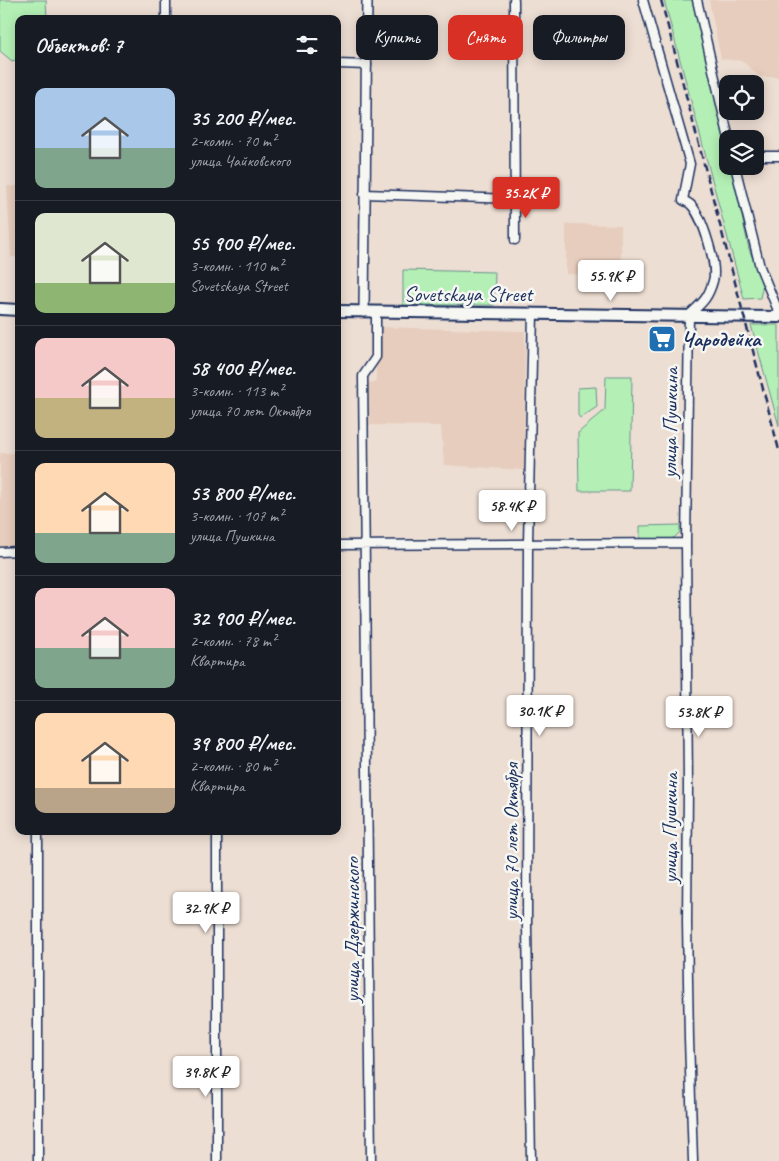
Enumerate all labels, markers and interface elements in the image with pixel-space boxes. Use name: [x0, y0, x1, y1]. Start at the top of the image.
chip: Купить: [356, 15, 438, 60]
chip: Снять: [448, 15, 523, 60]
chip: Фильтры: [533, 15, 625, 60]
icon: filters: [293, 31, 321, 59]
text: Объектов: 7: [35, 32, 123, 58]
map controls: [719, 75, 764, 175]
button: locate: [719, 75, 764, 120]
text: 35 200 ₽/мес.: [190, 105, 295, 131]
icon: home: [75, 108, 135, 168]
button: layers: [719, 130, 764, 175]
text: 2-комн. · 70 m²: [190, 131, 276, 151]
text: улица Чайковского: [190, 151, 290, 171]
pin: 35.2K ₽: [480, 176, 572, 219]
text: 35.2K ₽: [504, 183, 548, 203]
text: 55 900 ₽/мес.: [190, 230, 295, 256]
icon: home: [75, 233, 135, 293]
text: 3-комн. · 110 m²: [190, 256, 283, 276]
pin: 55.9K ₽: [565, 260, 657, 302]
text: 55.9K ₽: [589, 266, 633, 286]
text: Sovetskaya Street: [190, 276, 288, 296]
street label: Sovetskaya Street: [404, 281, 534, 307]
supermarket icon: Чародейка: [647, 324, 677, 354]
place label: Чародейка: [681, 326, 762, 352]
text: 58 400 ₽/мес.: [190, 355, 295, 381]
icon: home: [75, 358, 135, 418]
street label: улица Пушкина: [656, 365, 684, 481]
text: 3-комн. · 113 m²: [190, 381, 283, 401]
text: улица 70 лет Октября: [190, 401, 310, 421]
text: 53 800 ₽/мес.: [190, 480, 295, 506]
icon: home: [75, 483, 135, 543]
pin: 58.4K ₽: [466, 490, 558, 532]
text: 58.4K ₽: [490, 496, 534, 516]
text: 3-комн. · 107 m²: [190, 506, 283, 526]
text: улица Пушкина: [190, 526, 274, 546]
text: 32 900 ₽/мес.: [190, 605, 295, 631]
icon: home: [75, 608, 135, 668]
text: 2-комн. · 78 m²: [190, 631, 276, 651]
text: Квартира: [190, 651, 245, 671]
pin: 30.1K ₽: [494, 694, 586, 737]
pin: 53.8K ₽: [653, 696, 745, 738]
text: 30.1K ₽: [517, 701, 563, 721]
text: 53.8K ₽: [677, 702, 721, 722]
text: 39 800 ₽/мес.: [190, 730, 295, 756]
icon: home: [75, 733, 135, 793]
text: 2-комн. · 80 m²: [190, 756, 276, 776]
street label: улица 70 лет Октября: [498, 761, 524, 923]
street label: улица Пушкина: [657, 770, 683, 885]
text: Квартира: [190, 776, 245, 796]
street label: улица Дзержинского: [339, 856, 365, 1005]
pin: 32.9K ₽: [160, 892, 252, 934]
text: 32.9K ₽: [184, 898, 228, 918]
pin: 39.8K ₽: [160, 1056, 252, 1098]
text: 39.8K ₽: [184, 1062, 228, 1082]

